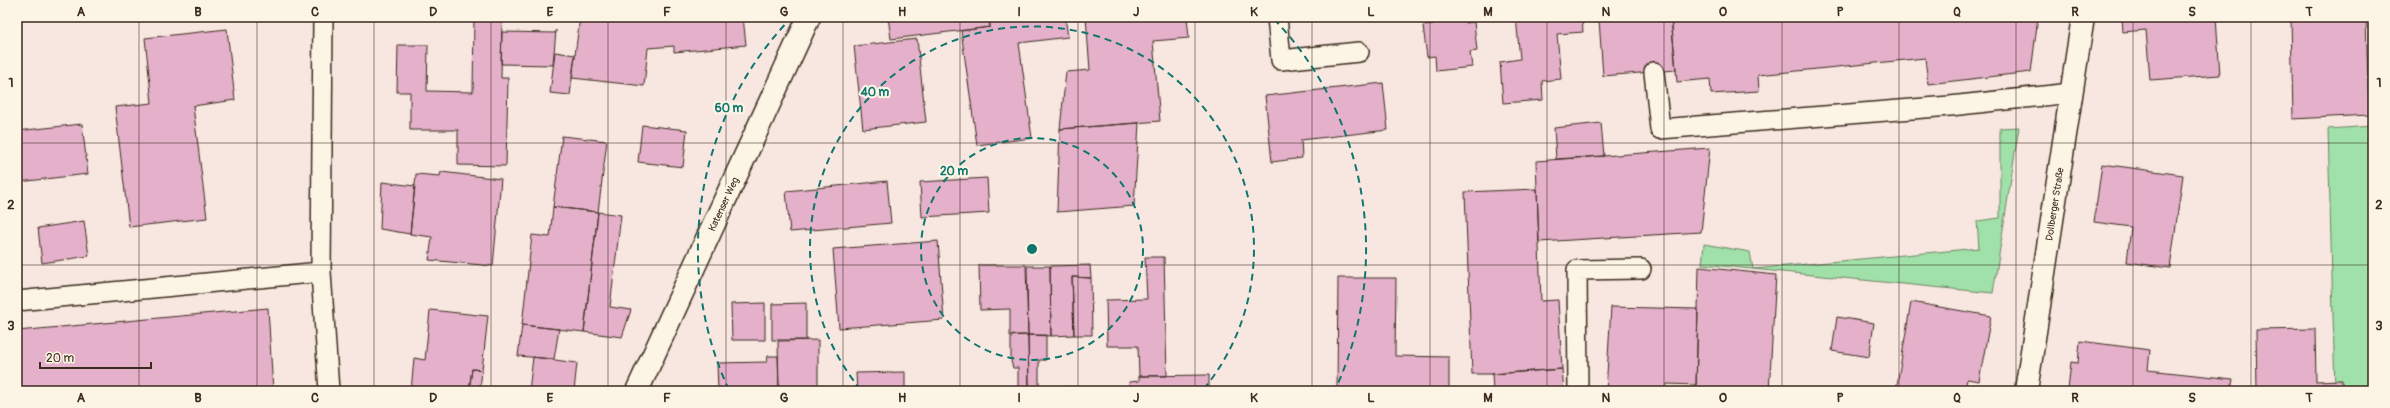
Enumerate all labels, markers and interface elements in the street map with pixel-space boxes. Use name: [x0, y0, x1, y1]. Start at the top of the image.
text: A: [77, 4, 86, 20]
text: B: [194, 4, 202, 20]
text: C: [311, 4, 319, 20]
text: D: [429, 4, 437, 20]
text: E: [547, 4, 554, 20]
text: F: [663, 4, 671, 20]
text: G: [780, 4, 789, 20]
text: H: [898, 4, 906, 20]
text: I: [1017, 4, 1021, 20]
text: J: [1133, 4, 1139, 20]
text: K: [1250, 4, 1258, 20]
text: L: [1367, 4, 1375, 20]
text: M: [1483, 4, 1493, 20]
text: N: [1602, 4, 1611, 20]
text: O: [1719, 4, 1728, 20]
text: P: [1836, 4, 1844, 20]
text: Q: [1953, 4, 1961, 20]
text: R: [2071, 4, 2079, 20]
text: S: [2188, 4, 2196, 20]
text: T: [2304, 4, 2313, 20]
text: 1: [8, 75, 14, 91]
text: 1: [2376, 75, 2382, 91]
text: 40 m: [860, 85, 890, 100]
text: 60 m: [715, 101, 744, 116]
text: 20 m: [940, 164, 968, 179]
street label: Dollberger Straße: [2043, 167, 2067, 242]
street label: Katenser Weg: [706, 175, 742, 233]
text: 2: [7, 197, 15, 213]
text: 2: [2375, 197, 2383, 213]
centre of rings: [1025, 242, 1039, 256]
text: 3: [7, 318, 15, 334]
text: 3: [2375, 318, 2383, 334]
scale bar: [40, 344, 151, 370]
text: 20 m: [46, 351, 75, 366]
text: A: [77, 390, 86, 406]
text: B: [194, 390, 202, 406]
text: C: [311, 390, 319, 406]
text: D: [429, 390, 437, 406]
text: E: [547, 390, 554, 406]
text: F: [663, 390, 671, 406]
text: G: [780, 390, 789, 406]
text: H: [898, 390, 906, 406]
text: I: [1017, 390, 1021, 406]
text: J: [1133, 390, 1139, 406]
text: K: [1250, 390, 1258, 406]
text: L: [1367, 390, 1375, 406]
text: M: [1483, 390, 1493, 406]
text: N: [1602, 390, 1611, 406]
text: O: [1719, 390, 1728, 406]
text: P: [1836, 390, 1844, 406]
text: Q: [1953, 390, 1961, 406]
text: R: [2071, 390, 2079, 406]
text: S: [2188, 390, 2196, 406]
text: T: [2304, 390, 2313, 406]

